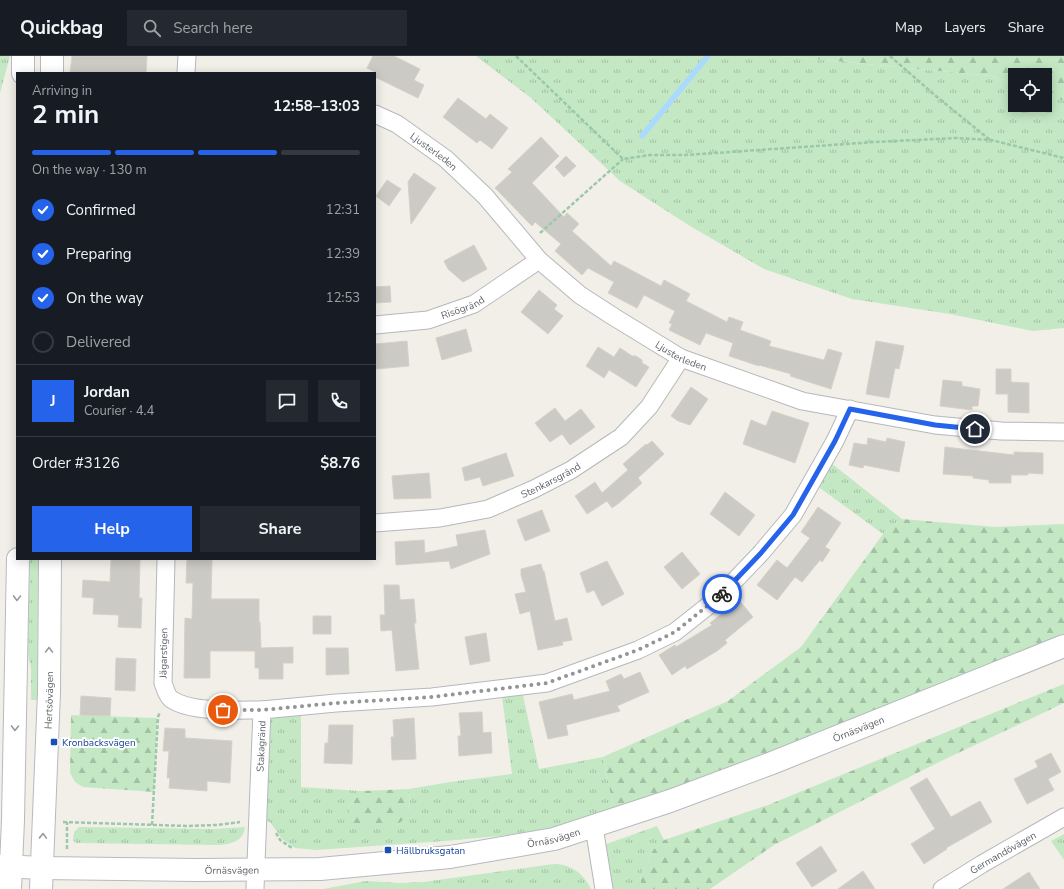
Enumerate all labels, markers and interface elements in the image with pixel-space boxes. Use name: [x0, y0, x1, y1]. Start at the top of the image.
search box: [127, 10, 407, 46]
text: Quickbag: [20, 15, 103, 41]
icon: search: [141, 17, 163, 39]
text: Search here: [173, 18, 253, 38]
text: Map: [895, 18, 922, 37]
text: Layers: [944, 18, 986, 37]
text: Share: [1008, 18, 1044, 37]
map controls: [1008, 68, 1052, 112]
button: locate: [1008, 68, 1052, 112]
text: Arriving in: [32, 82, 92, 100]
text: 12:58–13:03: [273, 96, 360, 116]
text: 2 min: [32, 97, 99, 132]
street label: Ljusterleden: [407, 130, 460, 174]
text: On the way · 130 m: [32, 161, 147, 179]
icon: check: [32, 199, 54, 221]
text: Confirmed: [66, 200, 136, 220]
text: 12:31: [326, 201, 360, 219]
icon: check: [32, 243, 54, 265]
text: Preparing: [66, 244, 131, 264]
text: 12:39: [326, 245, 360, 263]
icon: check: [32, 287, 54, 309]
text: On the way: [66, 288, 144, 308]
text: 12:53: [326, 289, 360, 307]
street label: Risögränd: [439, 293, 488, 323]
text: Delivered: [66, 332, 131, 352]
street label: Ljusterleden: [652, 338, 708, 375]
button: chat: [266, 380, 308, 422]
button: phone: [318, 380, 360, 422]
text: Jordan: [84, 382, 130, 402]
text: J: [50, 391, 56, 411]
text: Courier · 4.4: [84, 402, 154, 420]
pin: [958, 412, 992, 446]
icon: home: [964, 418, 986, 440]
text: Order #3126: [32, 453, 120, 473]
text: $8.76: [320, 453, 360, 473]
street label: Stenkarsgränd: [519, 459, 584, 502]
button: Help: [32, 506, 192, 552]
button: Share: [200, 506, 360, 552]
courier: [702, 574, 742, 614]
icon: bike: [711, 583, 733, 605]
one-way arrow: [13, 595, 21, 601]
street label: Jägarstigen: [157, 628, 171, 679]
one-way arrow: [45, 647, 53, 653]
street label: Hertsövägen: [41, 671, 57, 729]
pin: [206, 693, 240, 727]
icon: bag: [212, 699, 234, 721]
street label: Örnäsvägen: [831, 713, 886, 746]
street label: Stakagränd: [254, 720, 270, 772]
one-way arrow: [11, 725, 19, 731]
place label: Kronbacksvägen: [62, 736, 136, 750]
marker: Kronbacksvägen: [49, 737, 59, 747]
street label: Örnäsvägen: [526, 825, 582, 852]
street label: Germandövägen: [967, 828, 1039, 878]
one-way arrow: [39, 833, 47, 839]
place label: Hällbruksgatan: [396, 844, 465, 858]
marker: Hällbruksgatan: [383, 845, 393, 855]
street label: Örnäsvägen: [205, 863, 259, 878]

